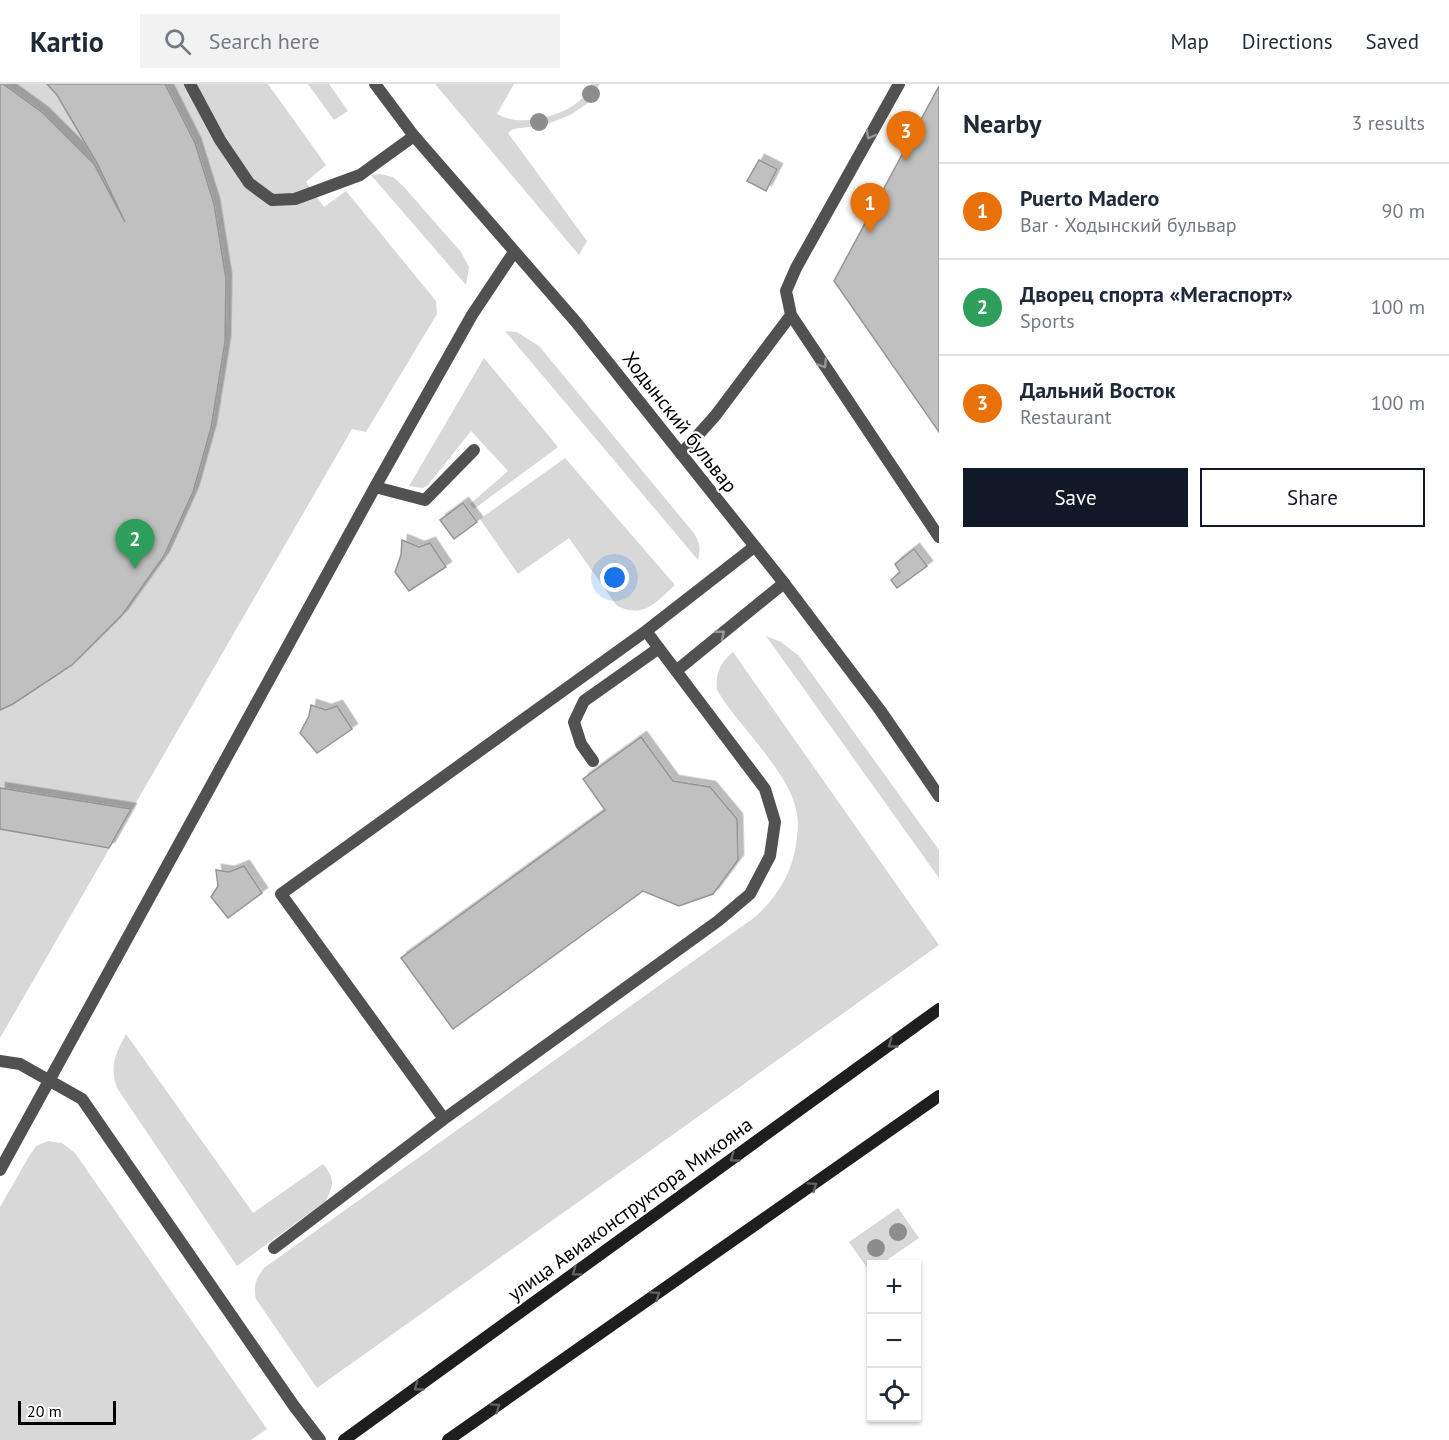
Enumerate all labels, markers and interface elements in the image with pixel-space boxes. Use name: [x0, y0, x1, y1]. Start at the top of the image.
search box: [140, 14, 560, 68]
text: Kartio: [30, 23, 104, 60]
icon: search: [161, 25, 194, 58]
text: Search here: [209, 27, 320, 55]
text: Map: [1170, 28, 1209, 55]
text: Directions: [1242, 28, 1333, 55]
text: Saved: [1366, 28, 1419, 55]
text: Nearby: [963, 107, 1041, 140]
text: 3 results: [1352, 110, 1425, 136]
pin: 3: [886, 112, 926, 161]
one-way arrow: [866, 129, 877, 139]
pin: 1: [850, 184, 890, 233]
text: Puerto Madero: [1020, 184, 1159, 212]
text: 1: [977, 198, 988, 224]
text: 90 m: [1382, 198, 1425, 224]
text: Bar · Ходынский бульвар: [1020, 212, 1237, 238]
text: Дворец спорта «Мегаспорт»: [1020, 280, 1293, 308]
text: 2: [977, 294, 988, 320]
text: 100 m: [1371, 294, 1425, 320]
text: Sports: [1020, 308, 1075, 334]
street label: Ходынский бульвар: [617, 346, 743, 498]
one-way arrow: [816, 358, 828, 368]
text: Дальний Восток: [1020, 376, 1175, 404]
text: 3: [977, 390, 988, 416]
text: 100 m: [1371, 390, 1425, 416]
text: Restaurant: [1020, 404, 1111, 430]
button: Save: [963, 468, 1188, 527]
button: Share: [1200, 468, 1425, 527]
pin: 2: [116, 520, 154, 569]
your location: [600, 563, 629, 592]
one-way arrow: [714, 630, 725, 641]
one-way arrow: [887, 1037, 898, 1048]
street label: улица Авиаконструктора Микояна: [502, 1111, 758, 1307]
one-way arrow: [729, 1151, 740, 1162]
one-way arrow: [806, 1182, 817, 1193]
map controls: [867, 1260, 921, 1422]
button: +: [867, 1260, 921, 1314]
one-way arrow: [571, 1265, 582, 1276]
one-way arrow: [649, 1291, 660, 1302]
button: −: [867, 1314, 921, 1368]
button: locate: [867, 1368, 921, 1422]
one-way arrow: [413, 1380, 424, 1391]
scale bar: [18, 1398, 116, 1426]
text: 20 m: [27, 1401, 62, 1421]
one-way arrow: [489, 1403, 500, 1414]

